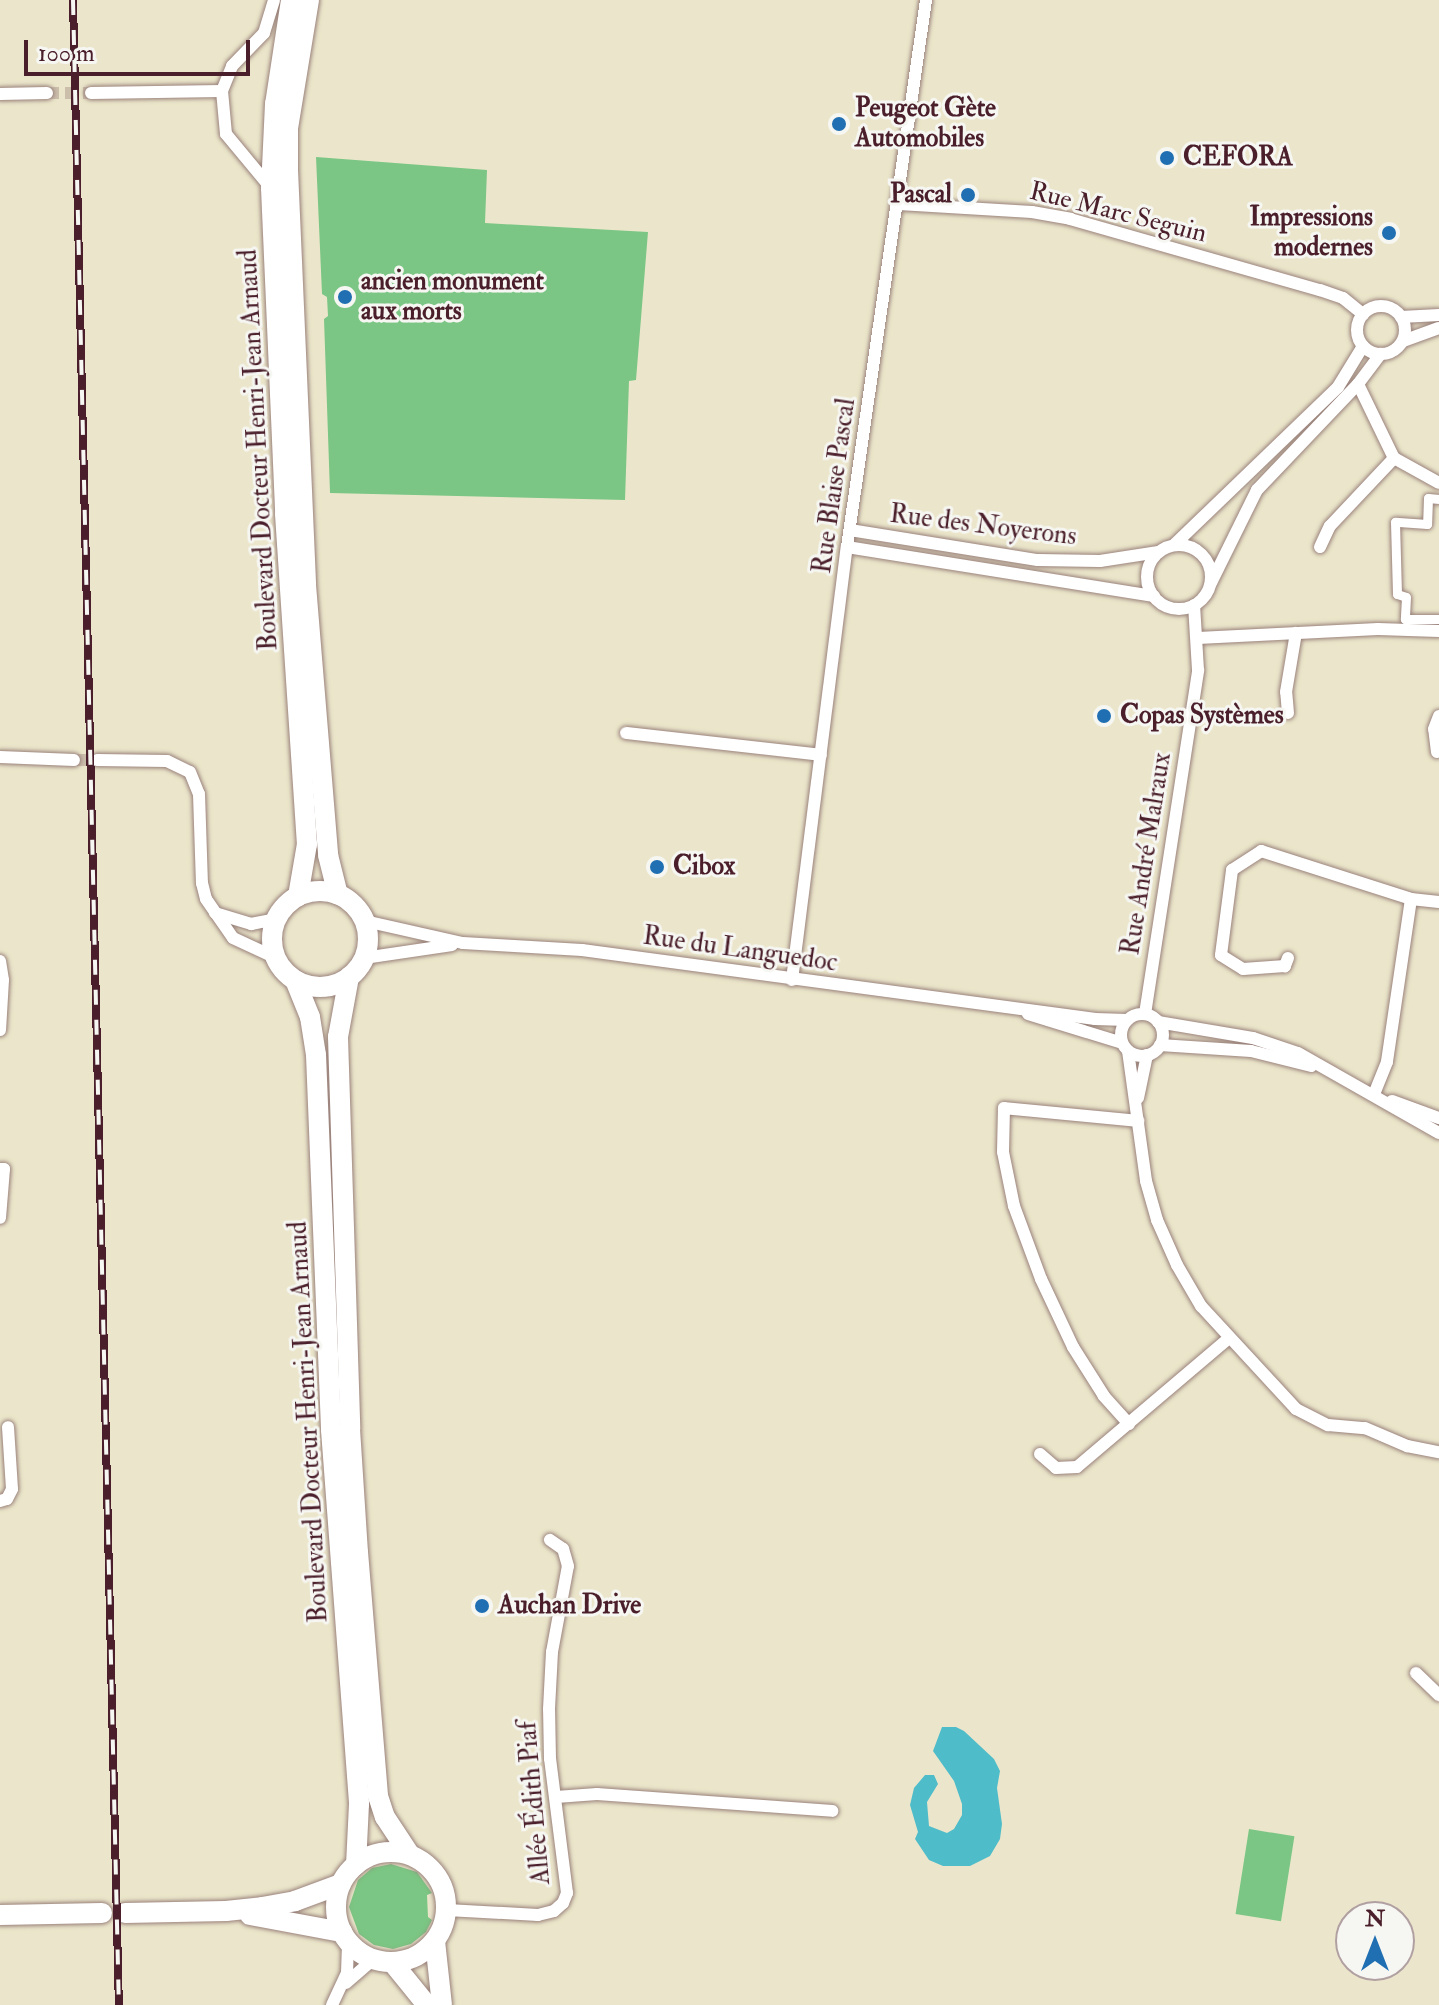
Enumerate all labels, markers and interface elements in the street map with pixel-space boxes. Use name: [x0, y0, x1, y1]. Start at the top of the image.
scale bar: [28, 24, 254, 74]
text: 100 m: [38, 38, 95, 69]
place label: Peugeot Gète Automobiles: [855, 93, 996, 154]
marker: Peugeot Gète Automobiles: [830, 115, 848, 133]
place label: CEFORA: [1183, 142, 1293, 174]
marker: CEFORA: [1158, 149, 1176, 167]
street label: Rue Marc Seguin: [1026, 176, 1210, 250]
place label: Pascal: [890, 179, 952, 211]
marker: Pascal: [959, 186, 977, 204]
place label: Impressions modernes: [1249, 202, 1373, 264]
marker: Impressions modernes: [1380, 224, 1398, 242]
street label: Boulevard Docteur Henri-Jean Arnaud: [233, 248, 285, 652]
place label: ancien monument aux morts: [361, 266, 544, 328]
marker: ancien monument aux morts: [336, 288, 354, 306]
street label: Rue Blaise Pascal: [807, 396, 863, 576]
street label: Rue des Noyerons: [888, 499, 1078, 553]
place label: Copas Systèmes: [1120, 700, 1284, 732]
marker: Copas Systèmes: [1095, 707, 1113, 725]
street label: Rue André Malraux: [1116, 751, 1178, 957]
place label: Cibox: [673, 851, 735, 883]
marker: Cibox: [648, 858, 666, 876]
street label: Rue du Languedoc: [641, 921, 839, 979]
street label: Boulevard Docteur Henri-Jean Arnaud: [283, 1220, 335, 1624]
place label: Auchan Drive: [498, 1590, 641, 1622]
marker: Auchan Drive: [473, 1597, 491, 1615]
street label: Allée Édith Piaf: [512, 1720, 558, 1886]
north arrow: [1335, 1901, 1415, 1981]
text: N: [1365, 1905, 1385, 1933]

